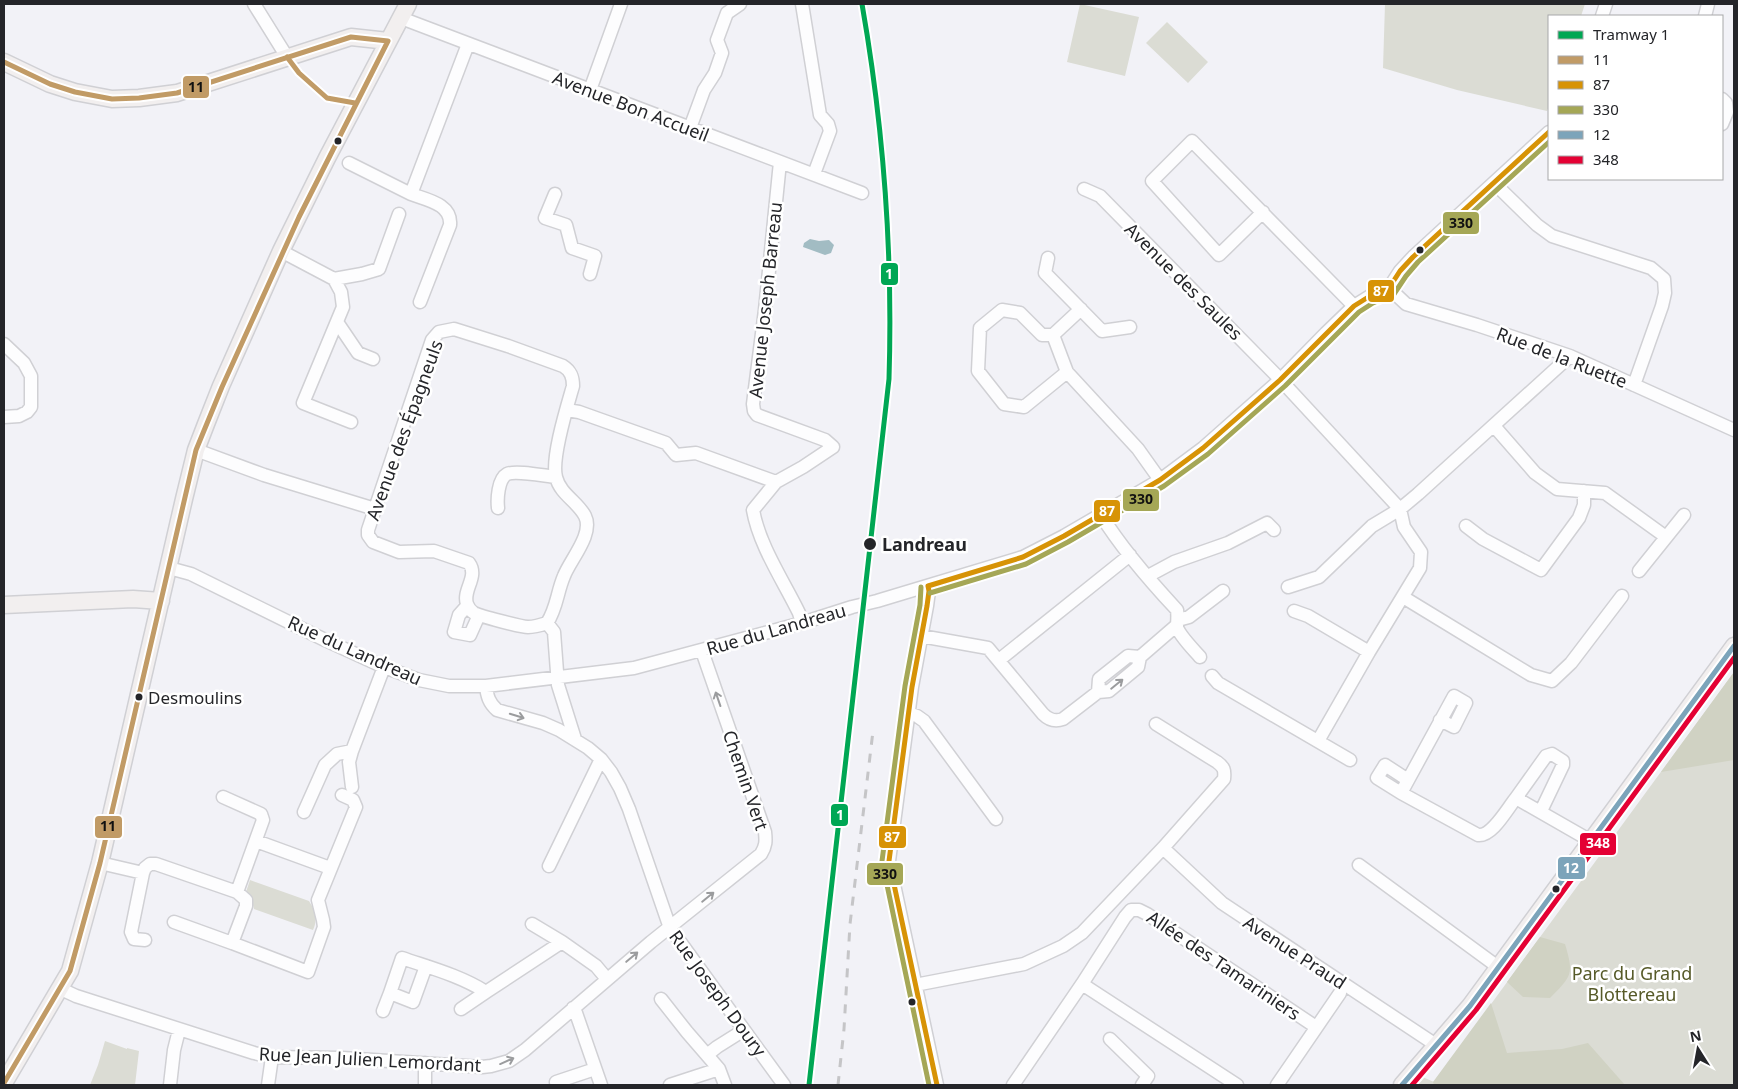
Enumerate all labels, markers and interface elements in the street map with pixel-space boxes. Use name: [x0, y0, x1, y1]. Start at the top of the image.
legend: [1548, 15, 1723, 180]
text: Tramway 1: [1593, 24, 1669, 44]
text: 11: [1593, 49, 1610, 69]
street label: Avenue Bon Accueil: [549, 65, 713, 147]
text: 87: [1593, 74, 1610, 94]
line badge: 11: [182, 75, 210, 99]
text: 11: [188, 77, 204, 96]
text: 330: [1593, 99, 1619, 119]
text: 12: [1593, 124, 1610, 144]
unlabelled marker: [333, 136, 343, 146]
text: 348: [1593, 149, 1619, 169]
street label: Avenue Joseph Barreau: [743, 201, 787, 399]
line badge: 330: [1442, 211, 1480, 235]
text: 330: [1449, 213, 1473, 232]
street label: Avenue des Saules: [1120, 217, 1248, 345]
unlabelled marker: [1415, 245, 1425, 255]
line badge: 1: [880, 262, 899, 286]
text: 1: [885, 264, 893, 283]
line badge: 87: [1367, 279, 1395, 303]
text: 87: [1373, 281, 1389, 300]
street label: Rue de la Ruette: [1493, 321, 1631, 393]
street label: Avenue des Épagneuls: [360, 336, 448, 524]
line badge: 330: [1122, 488, 1160, 512]
text: 330: [1129, 489, 1153, 508]
line badge: 87: [1093, 499, 1121, 523]
text: 87: [1099, 501, 1115, 520]
place label: Landreau: [882, 532, 967, 556]
marker: Landreau: [862, 536, 878, 552]
street label: Rue du Landreau: [703, 598, 849, 660]
street label: Rue du Landreau: [284, 610, 426, 690]
one-way arrow: [1110, 679, 1123, 690]
place label: Desmoulins: [148, 686, 242, 709]
marker: Desmoulins: [134, 692, 144, 702]
one-way arrow: [713, 692, 722, 708]
one-way arrow: [509, 711, 525, 721]
street label: Chemin Vert: [718, 727, 775, 834]
line badge: 1: [830, 803, 849, 827]
text: 1: [836, 805, 844, 824]
line badge: 11: [94, 815, 123, 839]
text: 11: [100, 816, 116, 835]
line badge: 87: [878, 825, 907, 849]
text: 87: [884, 827, 900, 846]
line badge: 348: [1579, 832, 1617, 856]
text: 348: [1586, 833, 1610, 852]
line badge: 12: [1557, 856, 1586, 880]
text: 12: [1563, 858, 1579, 877]
line badge: 330: [866, 862, 904, 886]
text: 330: [873, 864, 897, 883]
unlabelled marker: [1551, 884, 1561, 894]
one-way arrow: [701, 892, 714, 903]
street label: Allée des Tamariniers: [1143, 905, 1305, 1025]
street label: Avenue Praud: [1239, 910, 1351, 994]
street label: Rue Joseph Doury: [664, 925, 772, 1062]
one-way arrow: [626, 952, 639, 963]
park label: Parc du Grand Blottereau: [1572, 961, 1692, 1006]
unlabelled marker: [907, 997, 917, 1007]
north arrow: [1673, 1024, 1723, 1074]
text: N: [1688, 1025, 1703, 1046]
street label: Rue Jean Julien Lemordant: [258, 1041, 482, 1077]
one-way arrow: [499, 1055, 514, 1065]

